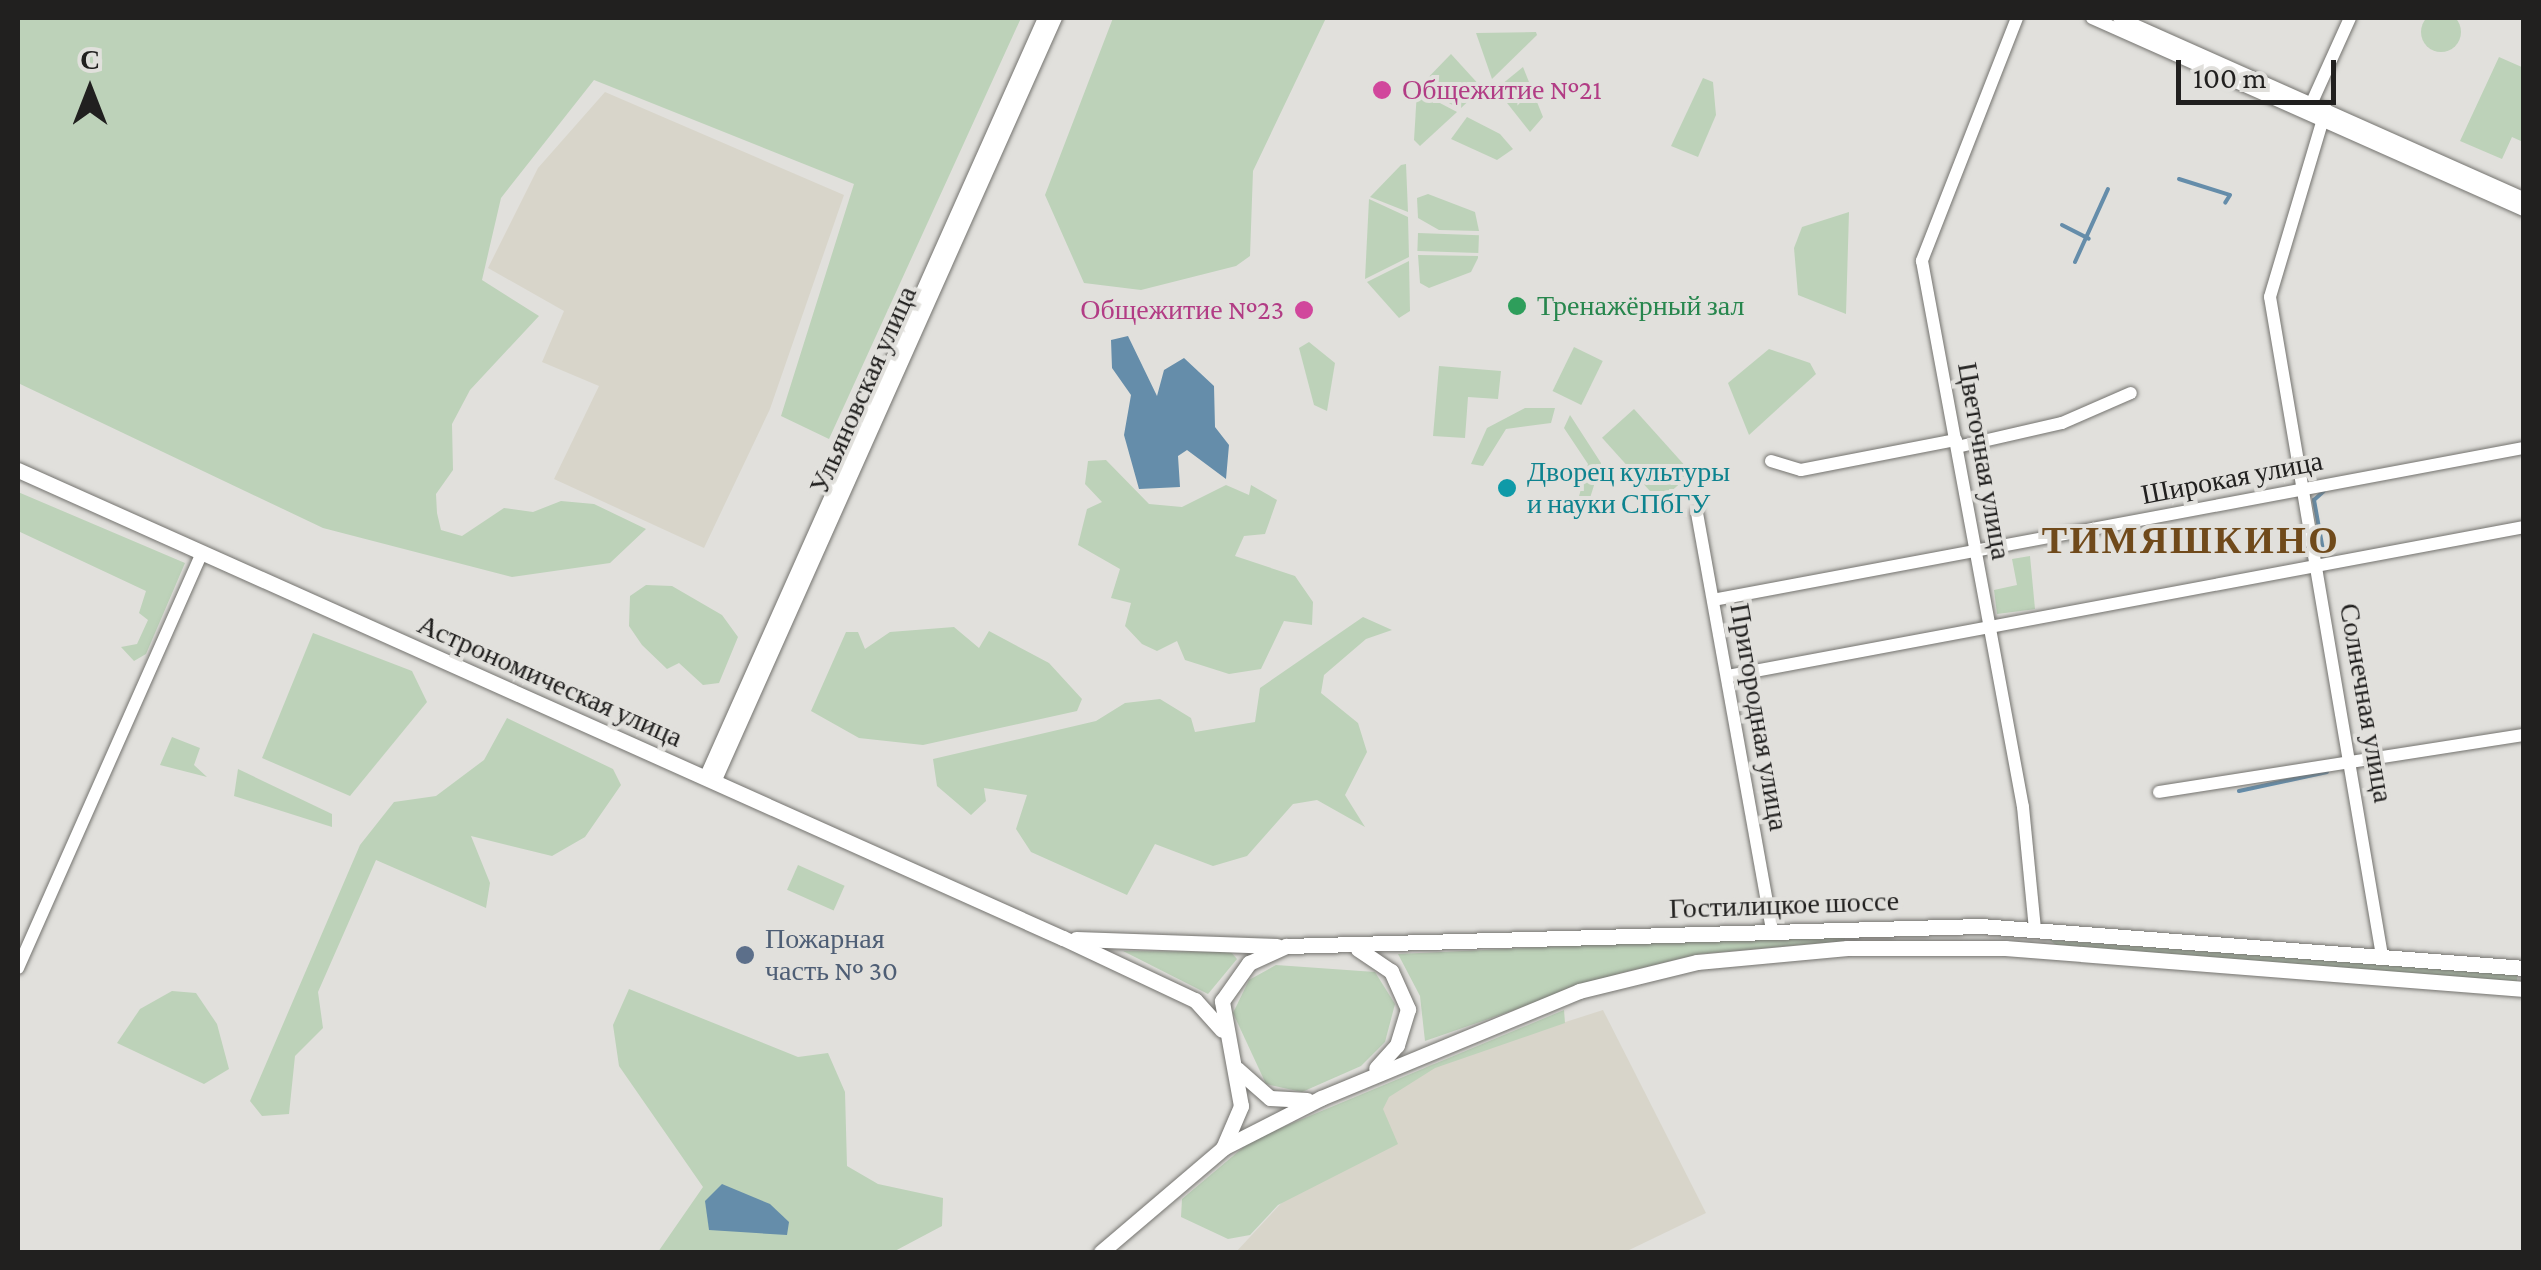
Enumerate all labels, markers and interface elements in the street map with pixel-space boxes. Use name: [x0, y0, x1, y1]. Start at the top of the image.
north arrow: [40, 40, 140, 140]
scale bar: [2181, 40, 2341, 102]
text: С: [80, 44, 100, 75]
text: 100 m: [2193, 61, 2267, 94]
place label: Общежитие №21: [1402, 73, 1602, 107]
marker: Общежитие №21: [1371, 79, 1393, 101]
street label: Ульяновская улица: [802, 281, 924, 499]
place label: Тренажёрный зал: [1537, 289, 1744, 323]
place label: Общежитие №23: [1080, 293, 1284, 327]
marker: Тренажёрный зал: [1506, 295, 1528, 317]
marker: Общежитие №23: [1293, 299, 1315, 321]
street label: Цветочная улица: [1950, 360, 2018, 562]
street label: Широкая улица: [2138, 444, 2326, 512]
place label: Дворец культуры и науки СПбГУ: [1527, 455, 1730, 521]
marker: Дворец культуры и науки СПбГУ: [1496, 477, 1518, 499]
district label: ТИМЯШКИНО: [2042, 518, 2340, 564]
street label: Пригородная улица: [1722, 601, 1796, 833]
street label: Солнечная улица: [2332, 601, 2400, 805]
street label: Астрономическая улица: [412, 607, 688, 755]
street label: Гостилицкое шоссе: [1668, 884, 1900, 926]
place label: Пожарная часть № 30: [765, 922, 898, 988]
marker: Пожарная часть № 30: [734, 944, 756, 966]

